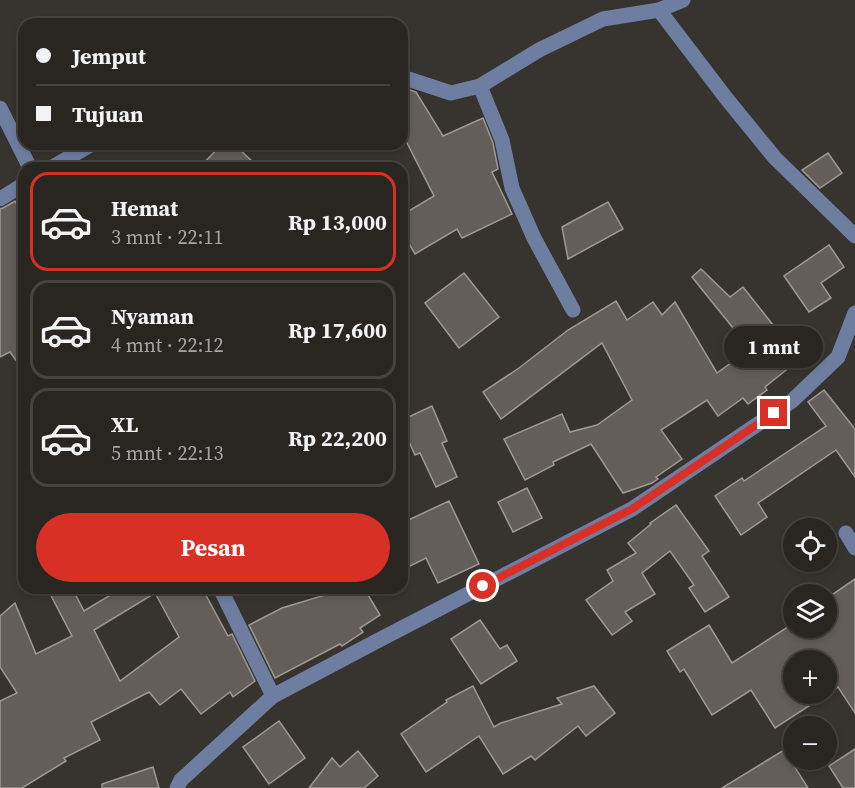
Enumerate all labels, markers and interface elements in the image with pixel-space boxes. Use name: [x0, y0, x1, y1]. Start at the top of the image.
text: Jemput: [72, 41, 146, 71]
text: Tujuan: [72, 99, 144, 129]
text: Hemat: [111, 193, 178, 223]
icon: car: [39, 195, 93, 249]
text: Rp 13,000: [288, 207, 387, 237]
text: 3 mnt · 22:11: [111, 223, 224, 251]
text: Nyaman: [111, 301, 194, 331]
icon: car: [39, 303, 93, 357]
text: Rp 17,600: [288, 315, 387, 345]
callout: 1 mnt: [724, 326, 824, 368]
text: 4 mnt · 22:12: [111, 331, 224, 359]
text: 1 mnt: [747, 333, 800, 361]
route end: [760, 399, 787, 426]
text: XL: [111, 409, 138, 439]
icon: car: [39, 411, 93, 465]
text: Rp 22,200: [288, 423, 387, 453]
text: 5 mnt · 22:13: [111, 439, 224, 467]
button: Pesan: [36, 513, 390, 582]
map controls: [783, 518, 837, 770]
button: locate: [783, 518, 837, 572]
route start: [469, 572, 496, 599]
button: layers: [783, 584, 837, 638]
button: +: [783, 650, 837, 704]
button: −: [783, 716, 837, 770]

